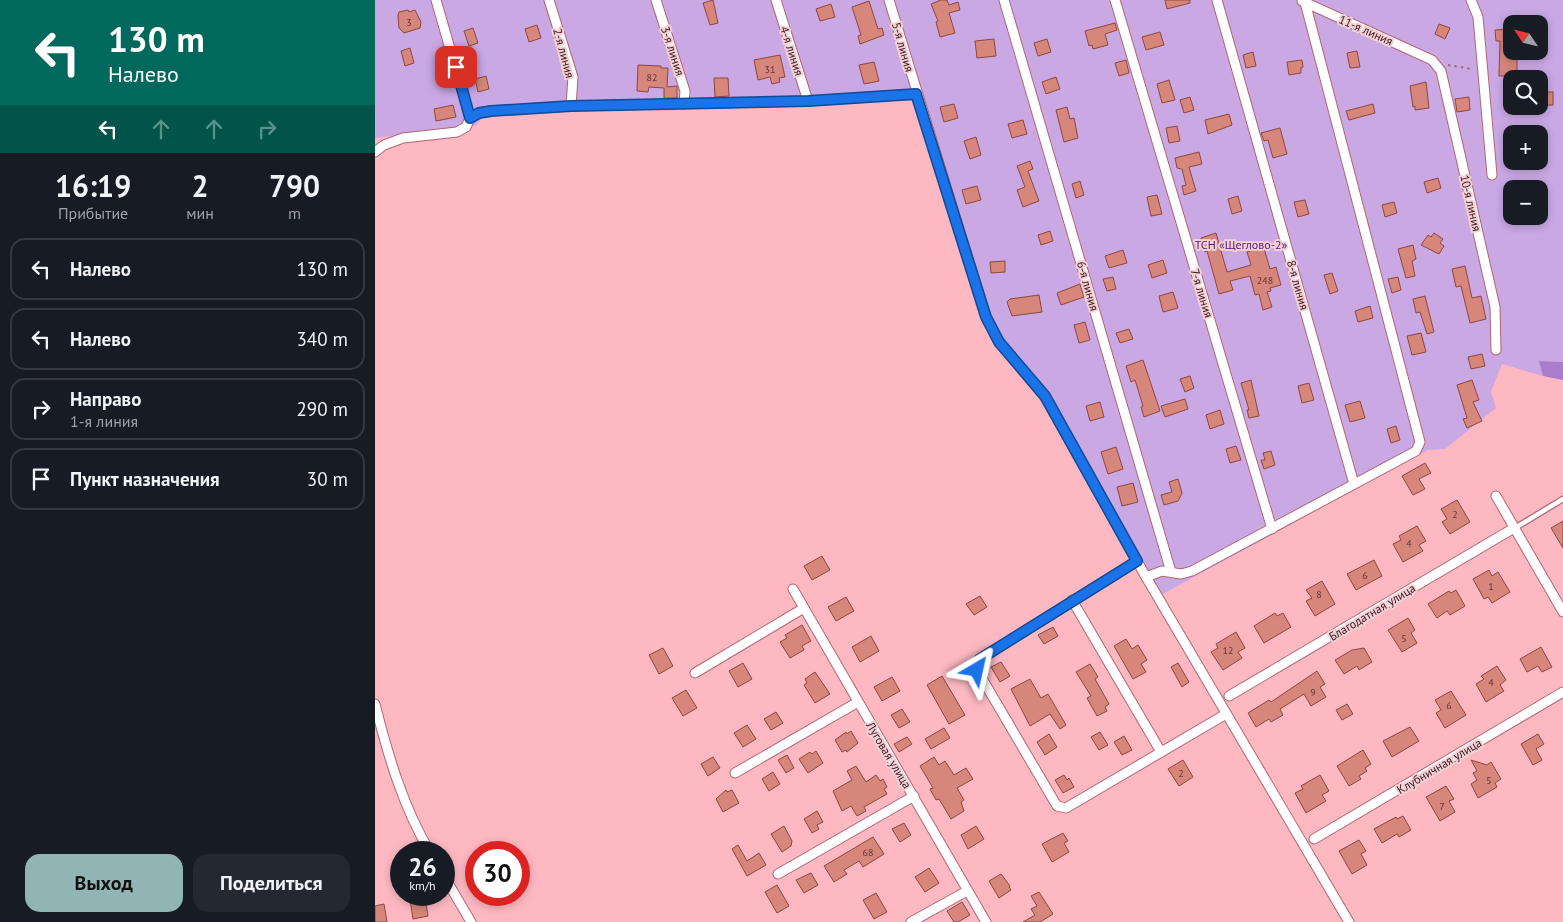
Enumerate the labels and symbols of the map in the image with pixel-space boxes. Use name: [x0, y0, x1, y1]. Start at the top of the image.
street label: 11-я линия: [1337, 11, 1395, 49]
north arrow: [1503, 15, 1547, 60]
house number: 3: [406, 16, 412, 29]
street label: 5-я линия: [889, 20, 917, 74]
street label: 3-я линия: [658, 24, 688, 78]
street label: 4-я линия: [777, 24, 807, 78]
street label: 2-я линия: [550, 26, 578, 80]
pin: [435, 46, 477, 88]
house number: 31: [765, 63, 775, 76]
house number: 82: [647, 71, 657, 84]
street label: 10-я линия: [1457, 173, 1485, 233]
park label: ТСН «Щеглово-2»: [1195, 237, 1288, 252]
street label: 8-я линия: [1284, 258, 1312, 312]
street label: 6-я линия: [1074, 259, 1102, 313]
street label: 7-я линия: [1187, 267, 1217, 319]
house number: 248: [1257, 274, 1273, 287]
house number: 2: [1452, 508, 1458, 521]
house number: 4: [1406, 537, 1412, 550]
house number: 6: [1362, 569, 1368, 582]
street label: Благодатная улица: [1326, 580, 1418, 644]
house number: 1: [1488, 580, 1494, 593]
house number: 8: [1316, 588, 1322, 601]
house number: 5: [1401, 632, 1407, 645]
position arrow: [950, 643, 1002, 695]
house number: 12: [1223, 644, 1233, 657]
house number: 4: [1488, 676, 1494, 689]
house number: 9: [1310, 686, 1316, 699]
house number: 6: [1446, 699, 1452, 712]
street label: Луговая улица: [863, 718, 915, 791]
street label: Клубничная улица: [1394, 735, 1484, 797]
house number: 2: [1178, 767, 1184, 780]
house number: 5: [1486, 774, 1492, 787]
house number: 7: [1439, 800, 1445, 813]
speed limit sign: 30: [465, 841, 530, 906]
house number: 68: [863, 846, 873, 859]

